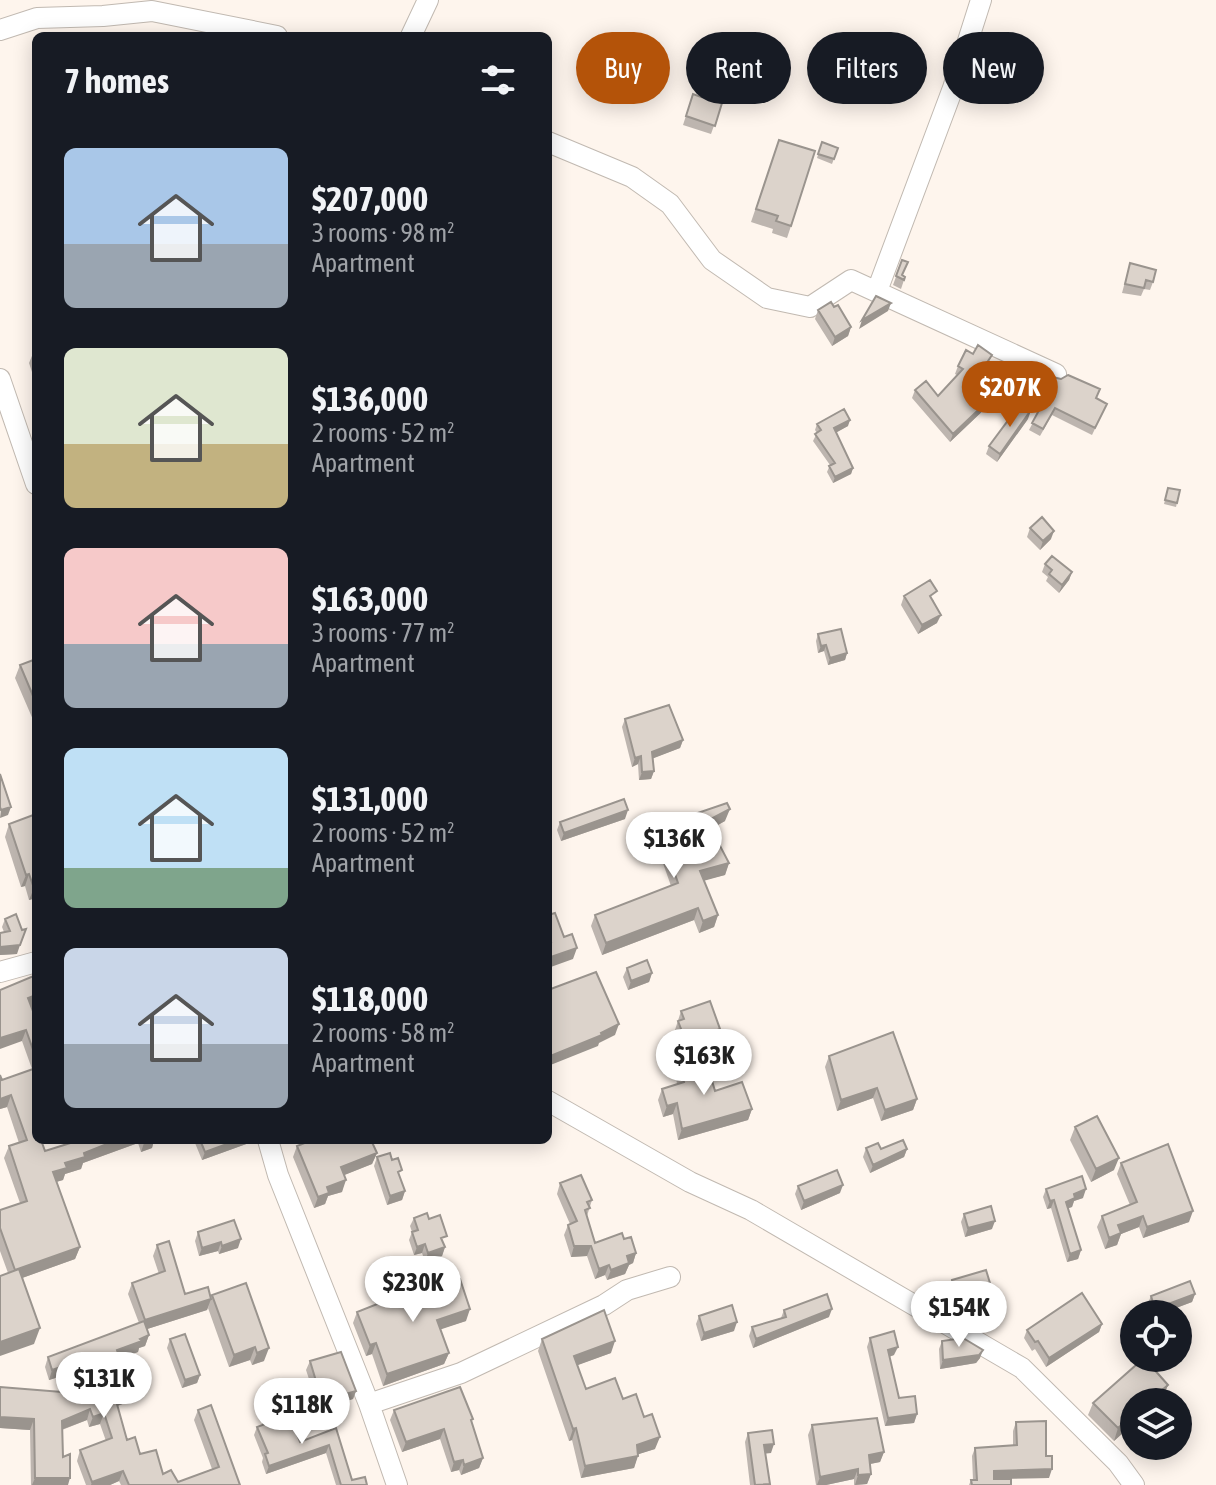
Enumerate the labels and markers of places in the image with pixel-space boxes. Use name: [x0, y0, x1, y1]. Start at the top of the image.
pin: $207K: [954, 361, 1066, 429]
pin: $136K: [618, 812, 730, 880]
pin: $163K: [648, 1029, 760, 1097]
pin: $230K: [357, 1256, 469, 1324]
pin: $154K: [903, 1281, 1015, 1349]
pin: $131K: [48, 1352, 160, 1420]
pin: $118K: [246, 1378, 358, 1446]

